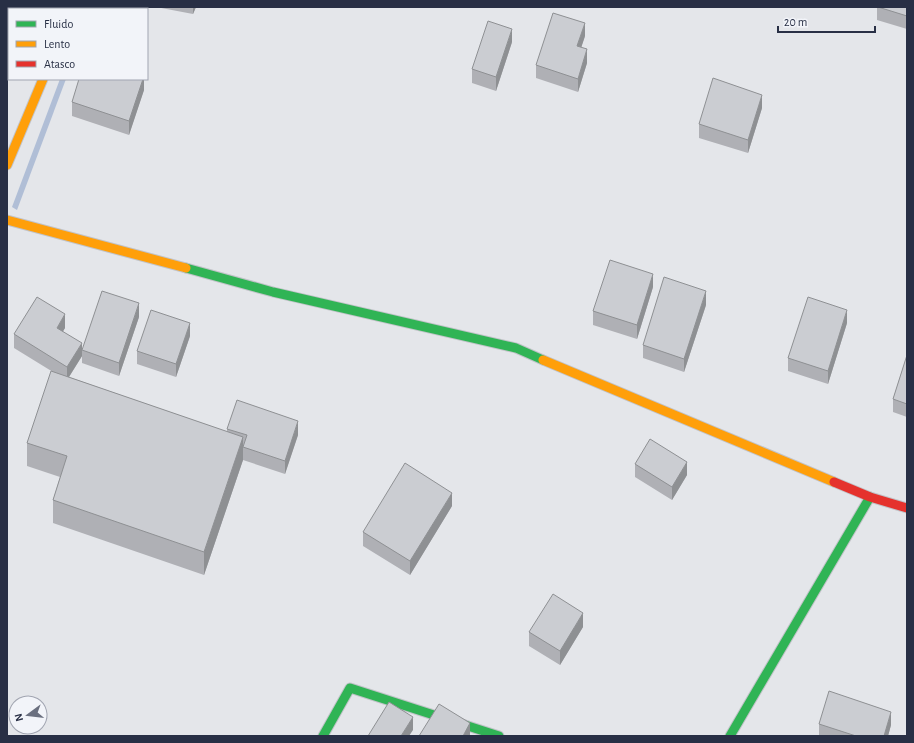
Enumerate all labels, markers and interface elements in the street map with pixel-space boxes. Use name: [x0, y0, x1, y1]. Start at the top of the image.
legend: [8, 8, 148, 80]
scale bar: [778, 8, 875, 34]
text: 20 m: [784, 16, 807, 28]
text: Fluido: [44, 18, 73, 30]
text: Lento: [44, 38, 70, 50]
text: Atasco: [44, 58, 75, 70]
north arrow: [8, 695, 48, 735]
text: N: [13, 712, 25, 723]

